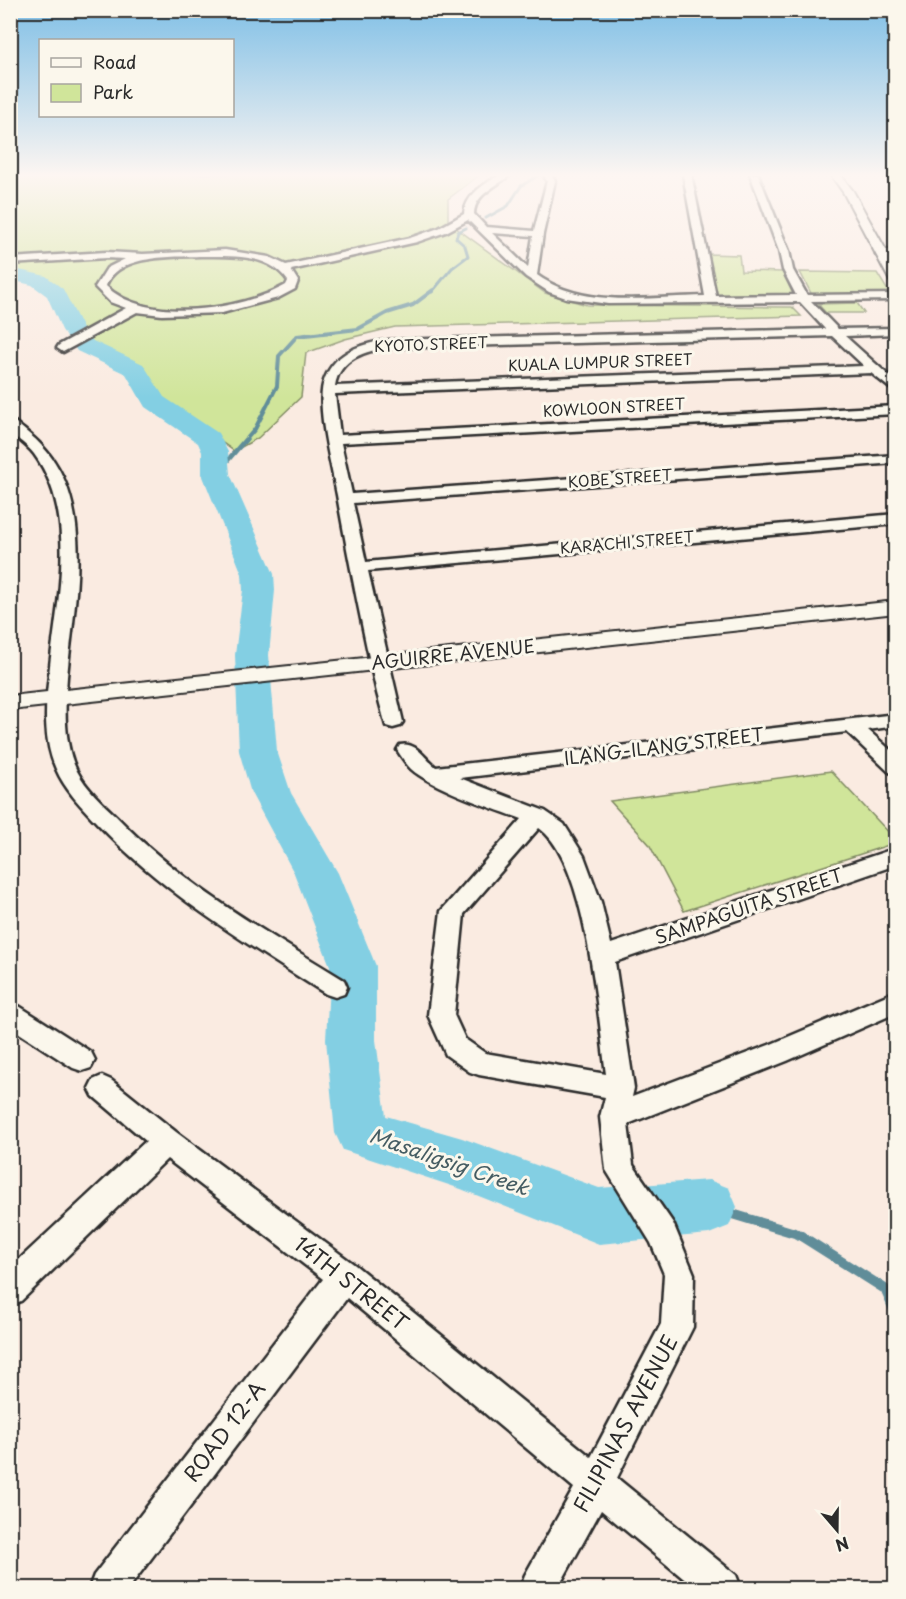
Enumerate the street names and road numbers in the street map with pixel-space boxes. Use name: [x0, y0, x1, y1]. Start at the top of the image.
street label: KYOTO STREET: [374, 330, 489, 357]
street label: KUALA LUMPUR STREET: [507, 347, 693, 376]
street label: KOWLOON STREET: [542, 391, 686, 422]
street label: KOBE STREET: [567, 462, 674, 493]
street label: KARACHI STREET: [559, 524, 696, 559]
street label: AGUIRRE AVENUE: [370, 632, 536, 676]
street label: ILANG-ILANG STREET: [562, 720, 766, 771]
street label: SAMPAGUITA STREET: [651, 861, 847, 950]
street label: 14TH STREET: [288, 1227, 417, 1338]
street label: FILIPINAS AVENUE: [564, 1329, 685, 1518]
street label: ROAD 12-A: [175, 1374, 272, 1488]

